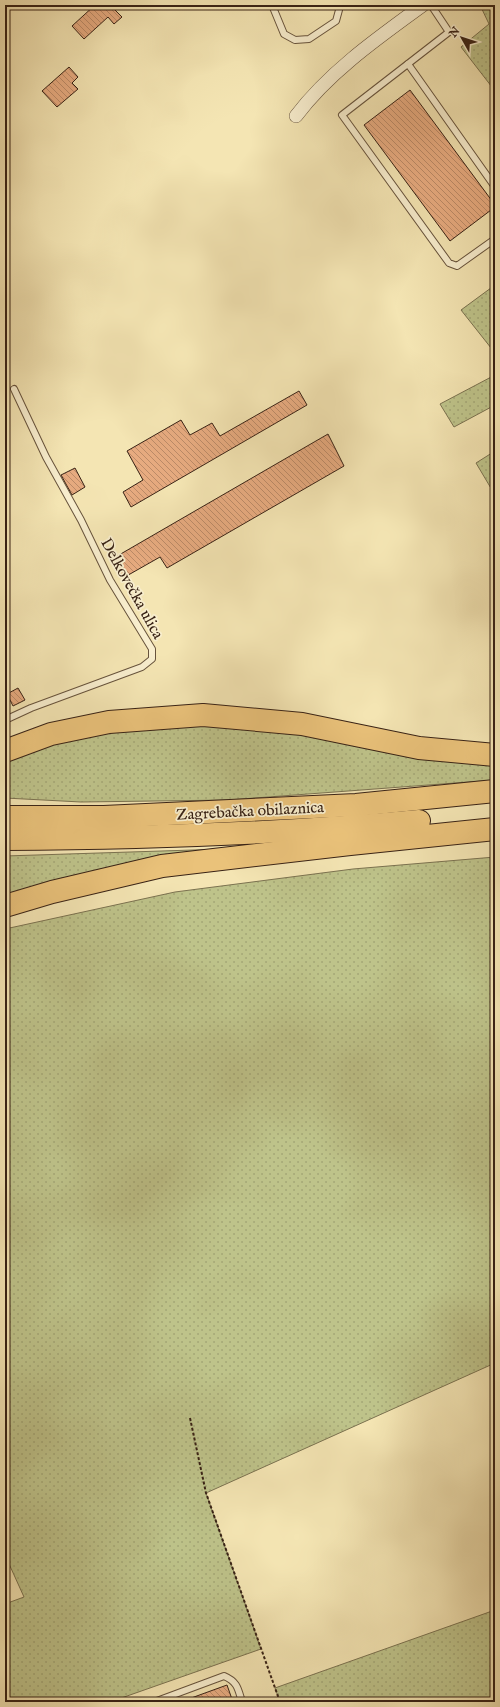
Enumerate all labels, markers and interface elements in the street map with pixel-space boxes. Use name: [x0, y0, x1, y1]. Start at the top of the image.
north arrow: [442, 18, 482, 58]
text: N: [446, 24, 464, 41]
street label: Delkovečka ulica: [95, 535, 167, 643]
street label: Zagrebačka obilaznica: [176, 798, 325, 826]

